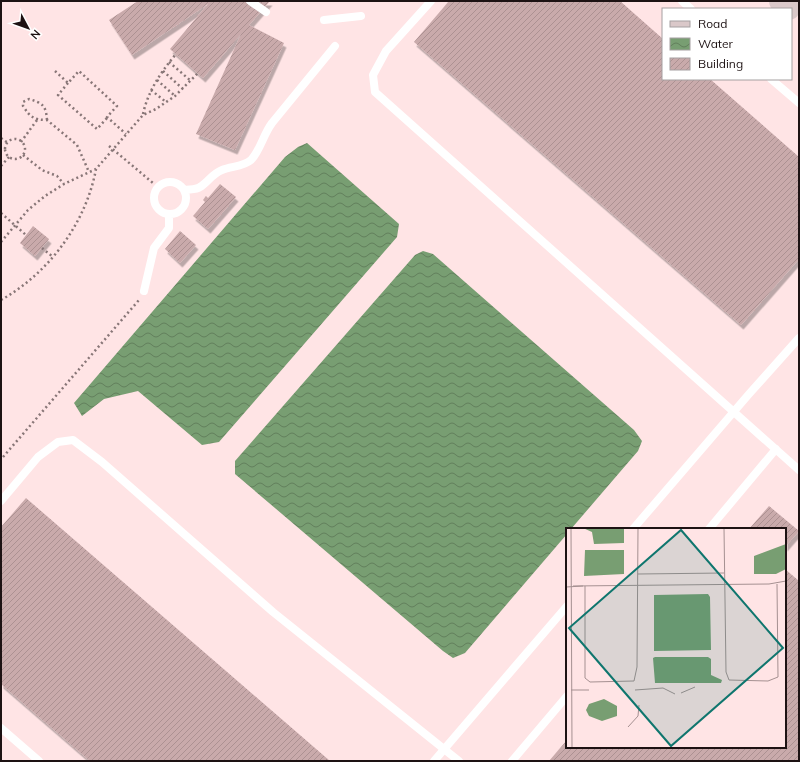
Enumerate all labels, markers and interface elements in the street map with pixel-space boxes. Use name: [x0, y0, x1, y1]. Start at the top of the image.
north arrow: [8, 8, 48, 48]
legend: [662, 8, 792, 80]
text: Road: [698, 16, 727, 31]
text: N: [28, 27, 44, 42]
text: Water: [698, 36, 734, 51]
text: Building: [698, 56, 743, 71]
inset map: [566, 528, 786, 748]

